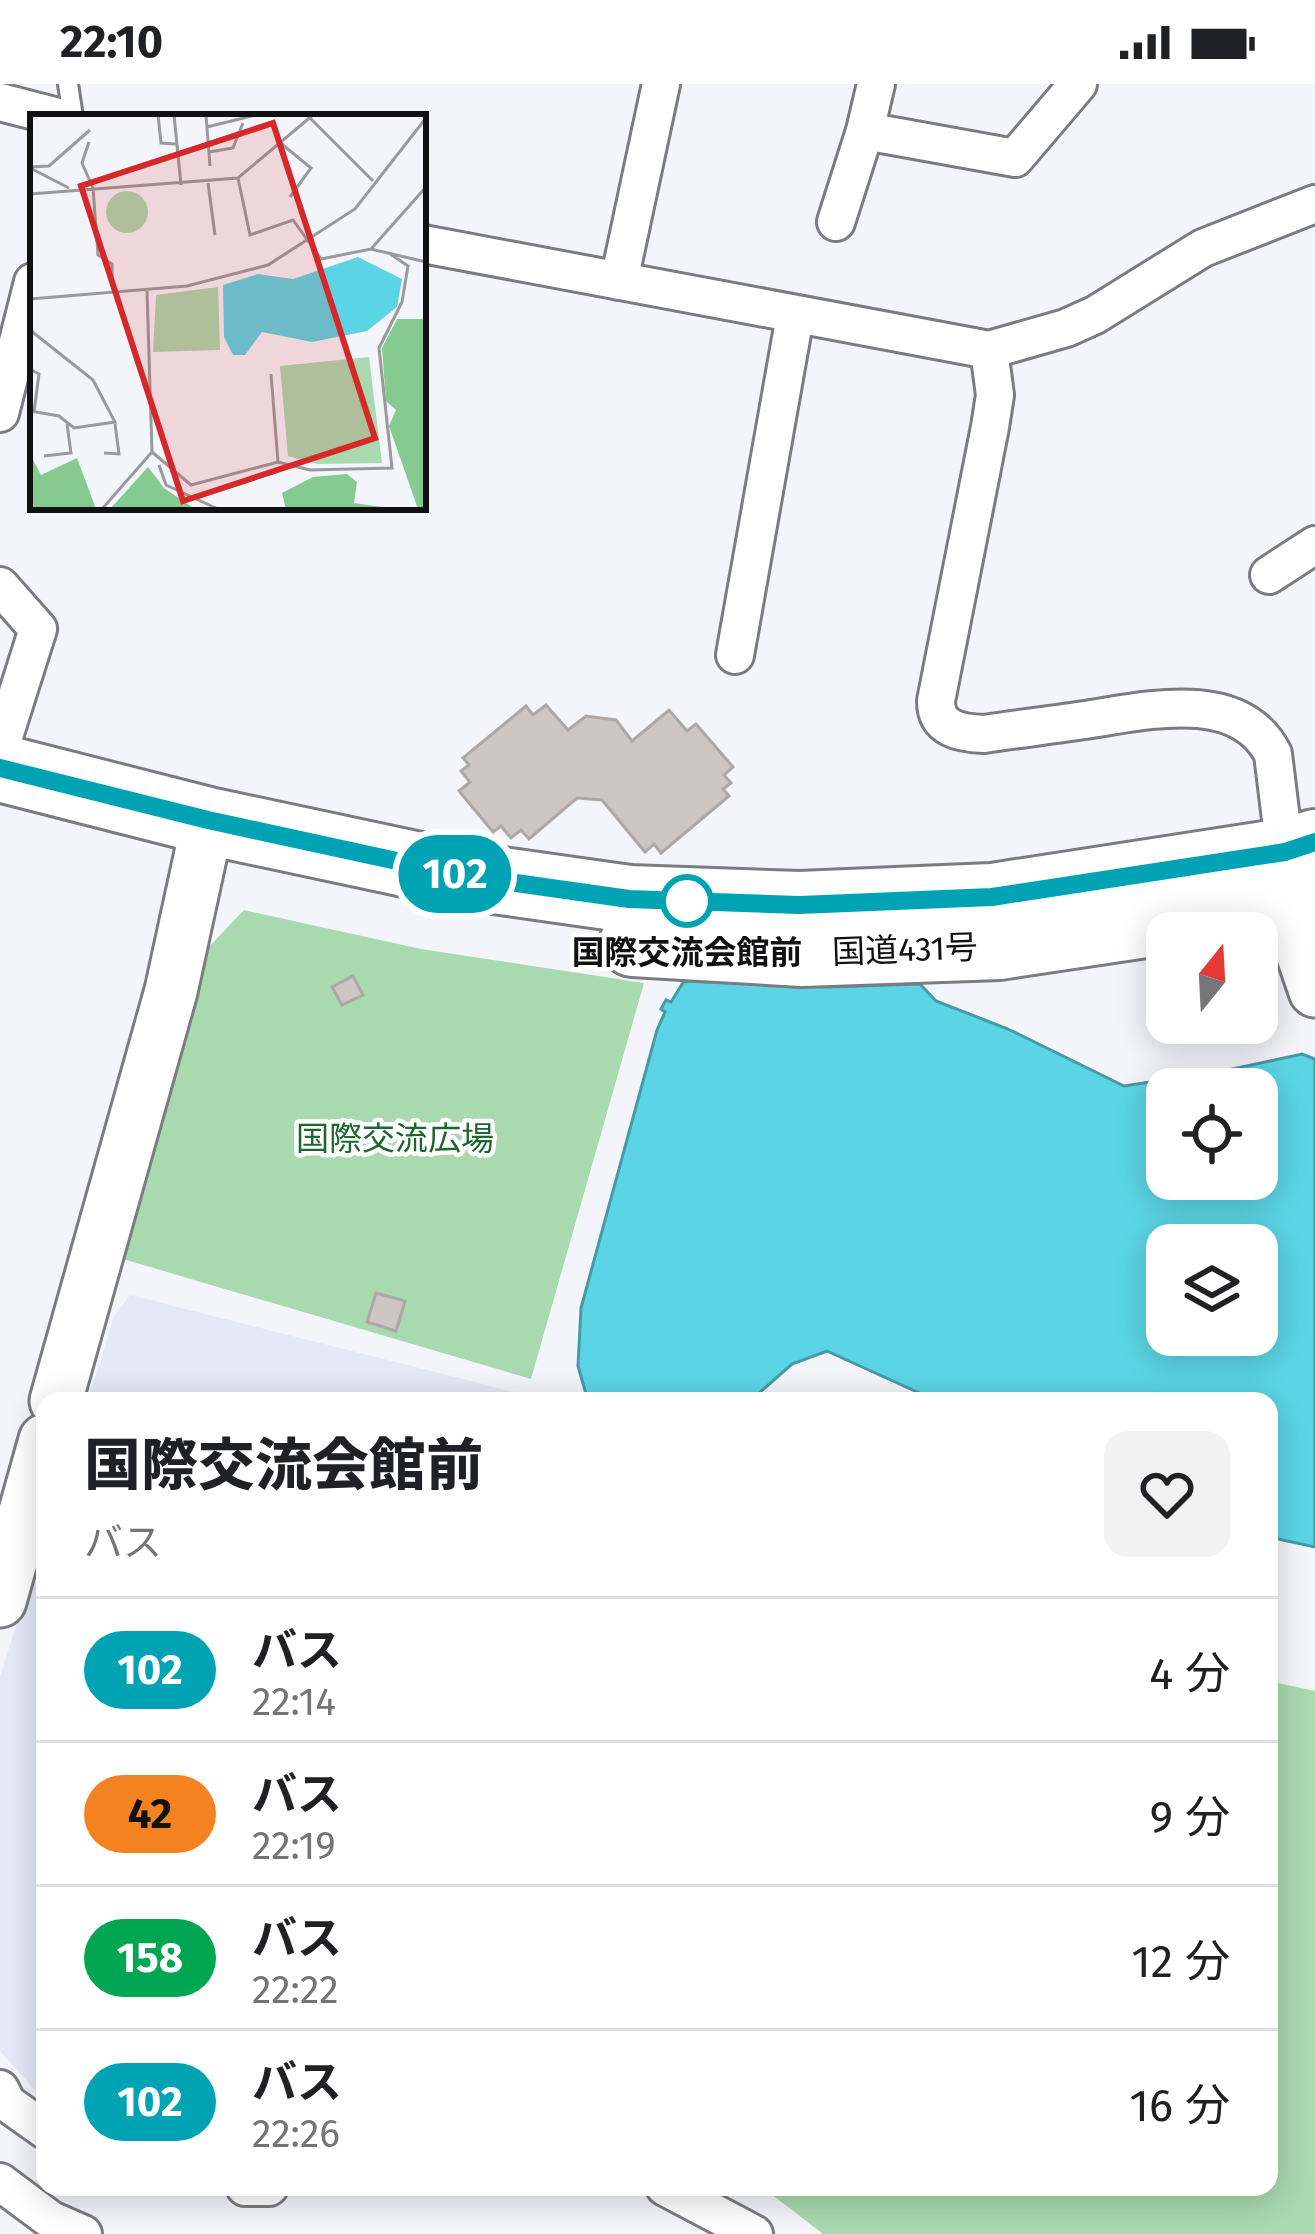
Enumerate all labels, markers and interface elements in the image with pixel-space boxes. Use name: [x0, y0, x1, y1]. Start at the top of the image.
text: 22:10: [60, 15, 163, 69]
inset map: [30, 114, 426, 510]
line badge: 102: [386, 835, 524, 913]
text: 102: [422, 849, 488, 899]
marker: 国際交流会館前: [662, 876, 712, 926]
north arrow: [1146, 912, 1278, 1044]
map controls: [1146, 912, 1278, 1356]
street label: 国道431号: [831, 927, 979, 973]
place label: 国際交流会館前: [572, 933, 803, 973]
button: locate: [1146, 1068, 1278, 1200]
park label: 国際交流広場: [296, 1119, 494, 1159]
button: layers: [1146, 1224, 1278, 1356]
button: heart: [1104, 1431, 1230, 1557]
text: 国際交流会館前: [84, 1432, 483, 1500]
text: バス: [84, 1520, 162, 1566]
text: バス: [252, 1624, 342, 1678]
text: 102: [117, 1645, 183, 1695]
text: 4 分: [1149, 1647, 1230, 1701]
text: 22:14: [252, 1679, 336, 1725]
text: バス: [252, 1768, 342, 1822]
text: 42: [128, 1789, 172, 1839]
text: 9 分: [1149, 1791, 1230, 1845]
text: 22:19: [252, 1823, 336, 1869]
text: バス: [252, 1912, 342, 1966]
text: 158: [117, 1933, 183, 1983]
text: 12 分: [1131, 1935, 1230, 1989]
text: 22:22: [252, 1967, 339, 2013]
text: バス: [252, 2056, 342, 2110]
text: 102: [117, 2077, 183, 2127]
text: 16 分: [1130, 2079, 1230, 2133]
text: 22:26: [252, 2111, 340, 2157]

